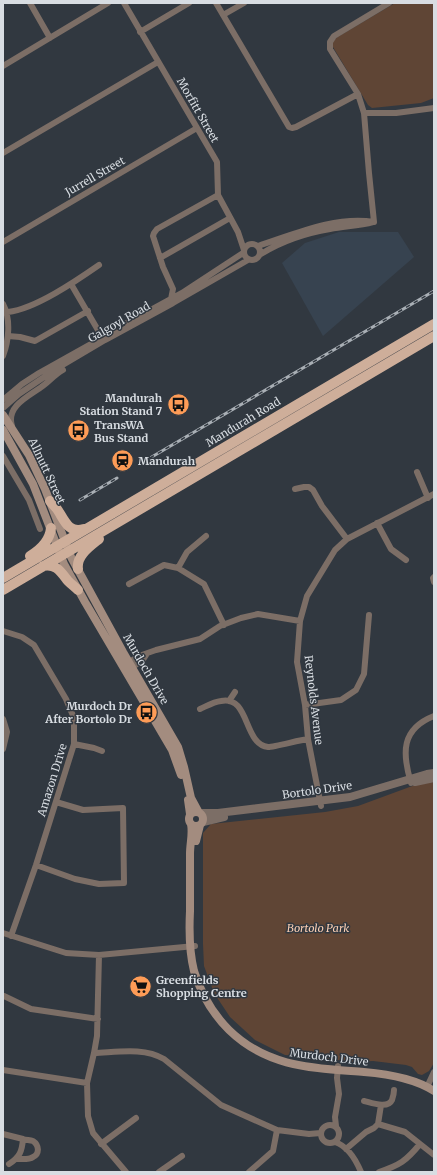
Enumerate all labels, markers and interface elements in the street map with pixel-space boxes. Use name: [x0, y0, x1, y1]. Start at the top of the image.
street label: Morfitt Street: [174, 75, 223, 146]
street label: Jurrell Street: [62, 153, 128, 199]
street label: Galgoyl Road: [86, 299, 153, 345]
place label: Mandurah Station Stand 7: [80, 391, 163, 418]
bus stop icon: Mandurah Station Stand 7: [165, 391, 191, 417]
street label: Mandurah Road: [203, 394, 283, 450]
bus stop icon: TransWA Bus Stand: [65, 418, 91, 444]
place label: TransWA Bus Stand: [94, 418, 149, 445]
street label: Allnutt Street: [25, 435, 69, 507]
station icon: Mandurah: [109, 448, 135, 474]
place label: Mandurah: [138, 454, 196, 468]
street label: Murdoch Drive: [120, 631, 172, 707]
street label: Reynolds Avenue: [302, 654, 326, 746]
place label: Murdoch Dr After Bortolo Dr: [44, 699, 132, 726]
bus stop icon: Murdoch Dr After Bortolo Dr: [134, 699, 160, 725]
street label: Amazon Drive: [34, 742, 70, 819]
street label: Bortolo Drive: [281, 778, 353, 802]
park label: Bortolo Park: [287, 921, 349, 935]
supermarket icon: Greenfields Shopping Centre: [128, 973, 154, 999]
place label: Greenfields Shopping Centre: [156, 973, 247, 1000]
street label: Murdoch Drive: [289, 1045, 369, 1069]

